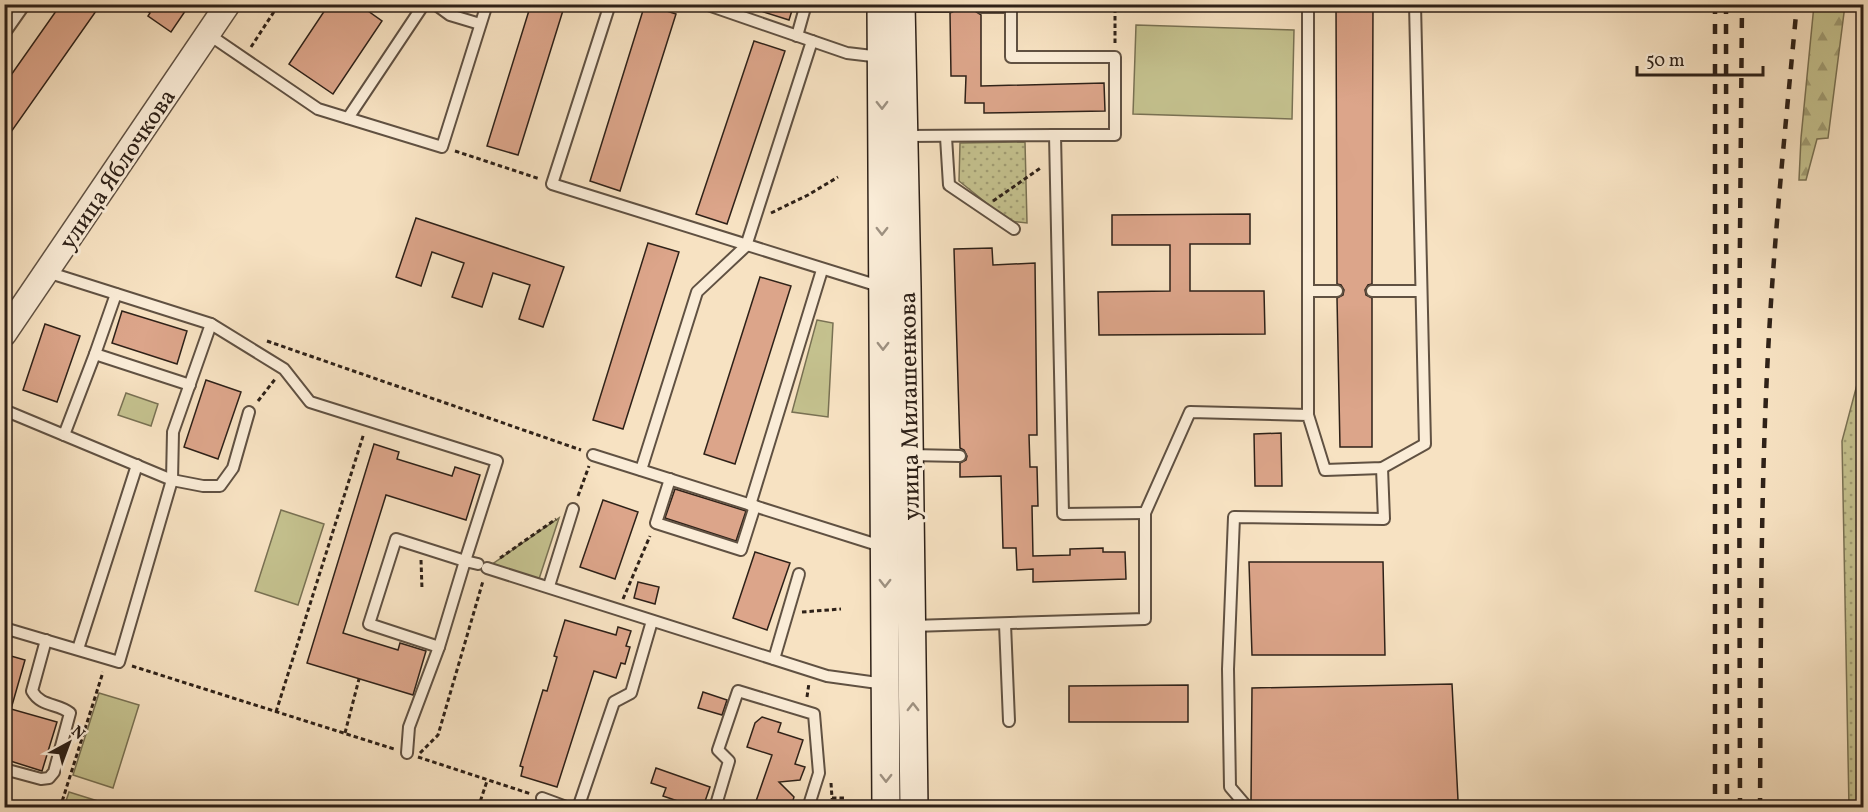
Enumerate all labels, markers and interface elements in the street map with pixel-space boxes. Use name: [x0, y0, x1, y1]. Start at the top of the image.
scale bar: [1637, 39, 1763, 77]
text: 50 m: [1646, 49, 1685, 74]
street label: улица Яблочкова: [52, 83, 185, 257]
one-way arrow: [876, 100, 888, 109]
one-way arrow: [876, 226, 889, 235]
street label: улица Милашенкова: [892, 291, 930, 521]
one-way arrow: [877, 342, 889, 351]
one-way arrow: [878, 579, 891, 588]
one-way arrow: [907, 703, 919, 712]
north arrow: [39, 713, 99, 773]
text: N: [66, 721, 89, 746]
one-way arrow: [880, 774, 892, 783]

